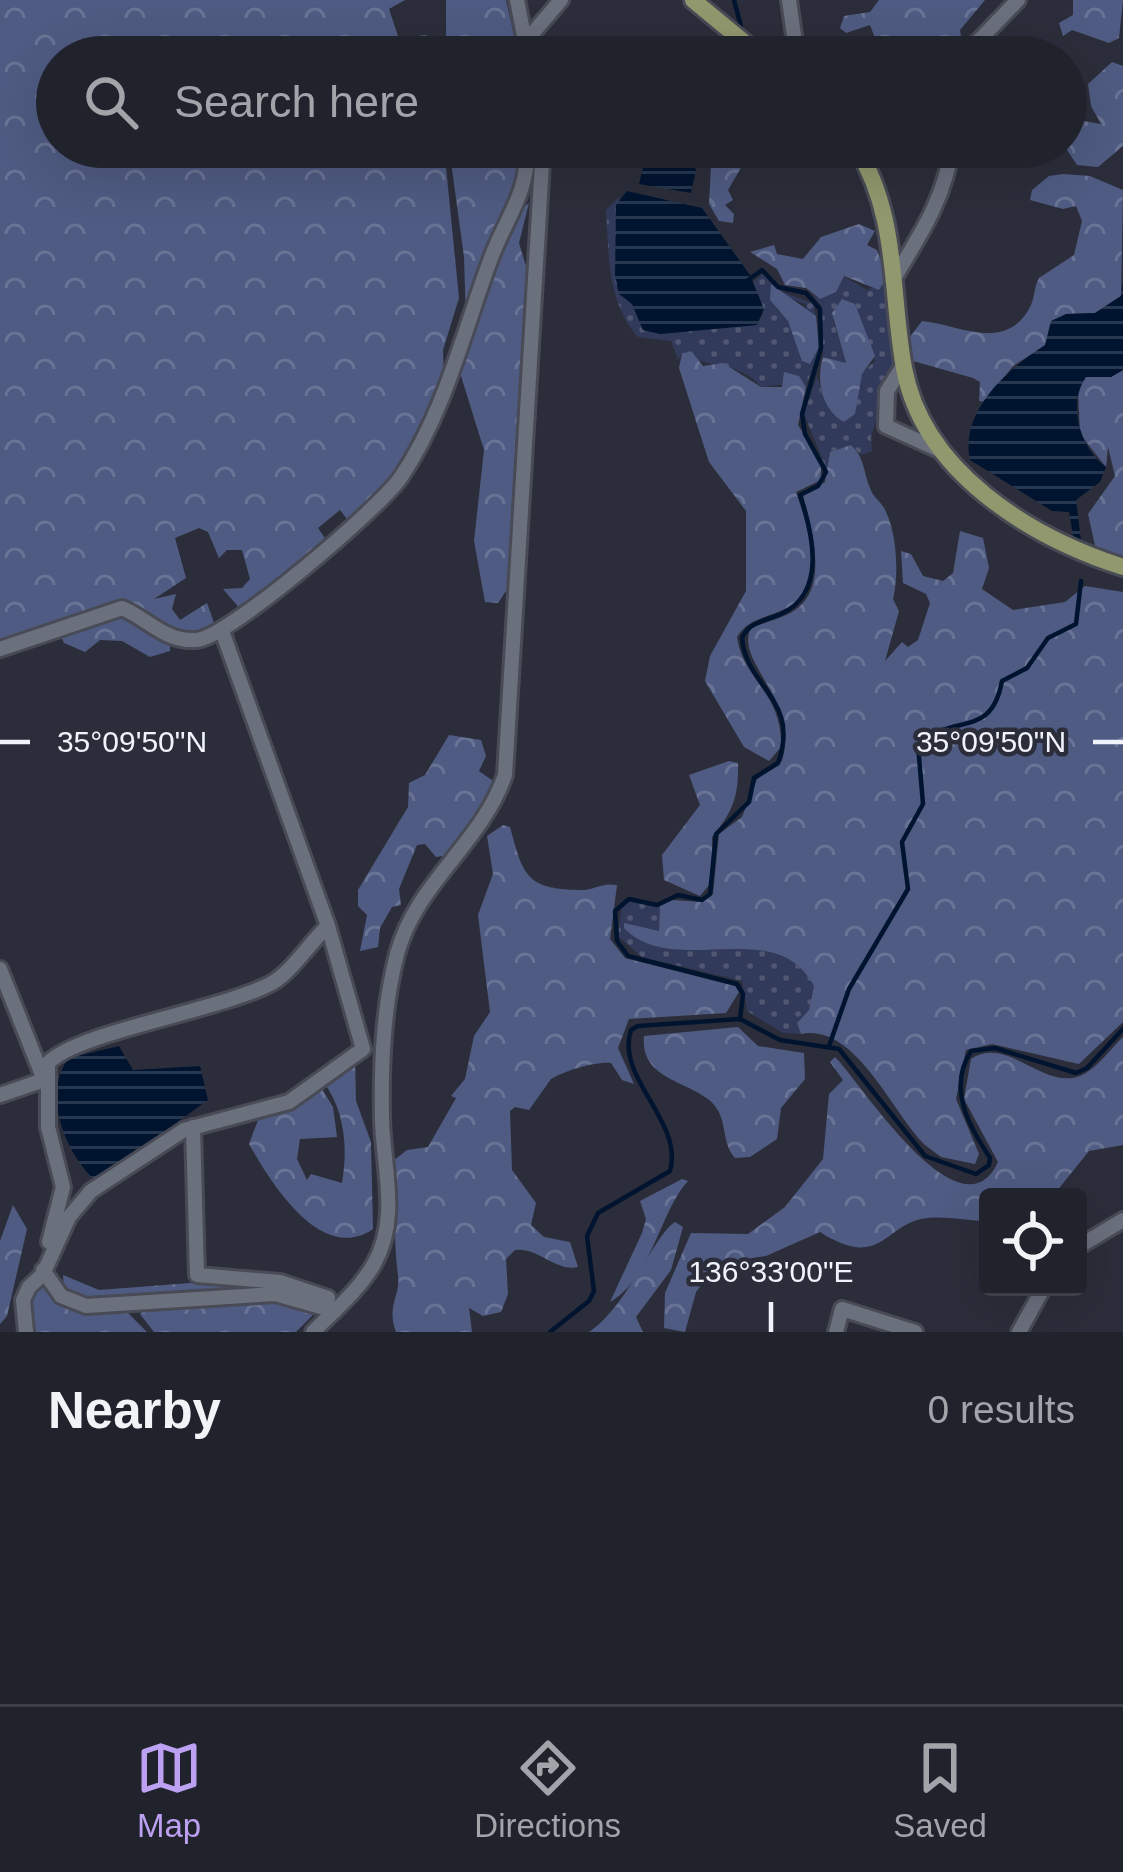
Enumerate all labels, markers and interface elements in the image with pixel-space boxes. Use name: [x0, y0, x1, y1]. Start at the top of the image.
search box: [36, 36, 1087, 168]
icon: search: [78, 69, 144, 135]
text: Search here: [174, 76, 419, 127]
text: 35°09'50"N: [57, 725, 207, 758]
text: 35°09'50"N: [916, 725, 1066, 758]
map controls: [979, 1188, 1087, 1296]
button: locate: [979, 1188, 1087, 1296]
text: 136°33'00"E: [688, 1255, 854, 1288]
text: Nearby: [48, 1382, 221, 1439]
text: 0 results: [928, 1388, 1075, 1431]
tab: Map: [136, 1735, 202, 1845]
tab: Directions: [474, 1735, 621, 1845]
tab: Saved: [893, 1735, 987, 1845]

